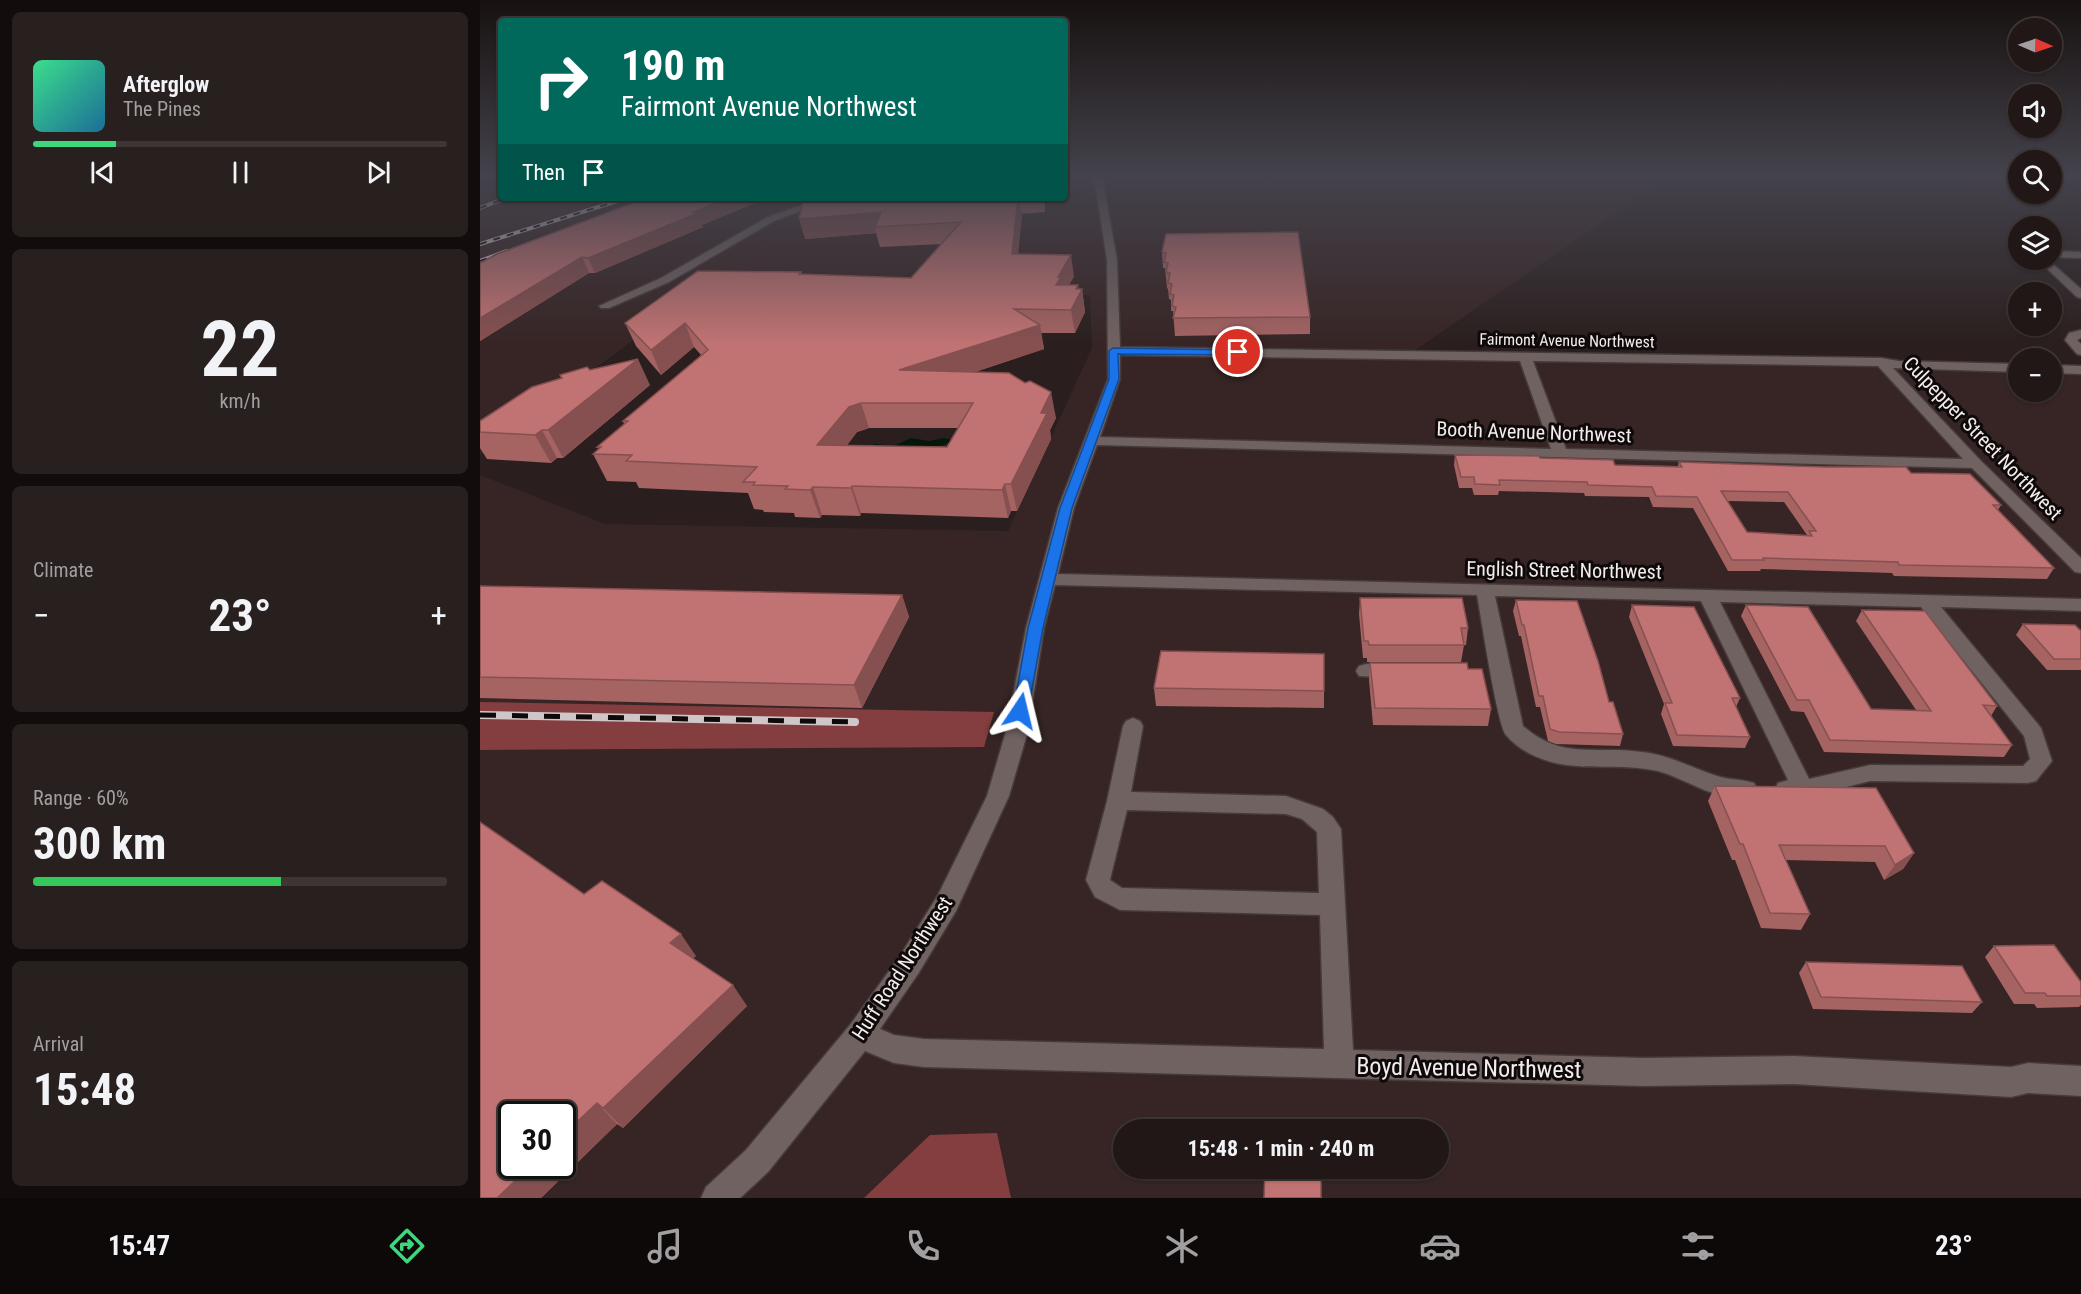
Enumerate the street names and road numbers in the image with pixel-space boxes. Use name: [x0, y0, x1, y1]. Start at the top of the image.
street label: Fairmont Avenue Northwest: [1479, 329, 1655, 352]
street label: Culpepper Street Northwest: [1899, 351, 2067, 525]
street label: Booth Avenue Northwest: [1436, 417, 1632, 447]
street label: English Street Northwest: [1466, 556, 1662, 584]
street label: Huff Road Northwest: [847, 892, 957, 1044]
street label: Boyd Avenue Northwest: [1356, 1052, 1582, 1084]

